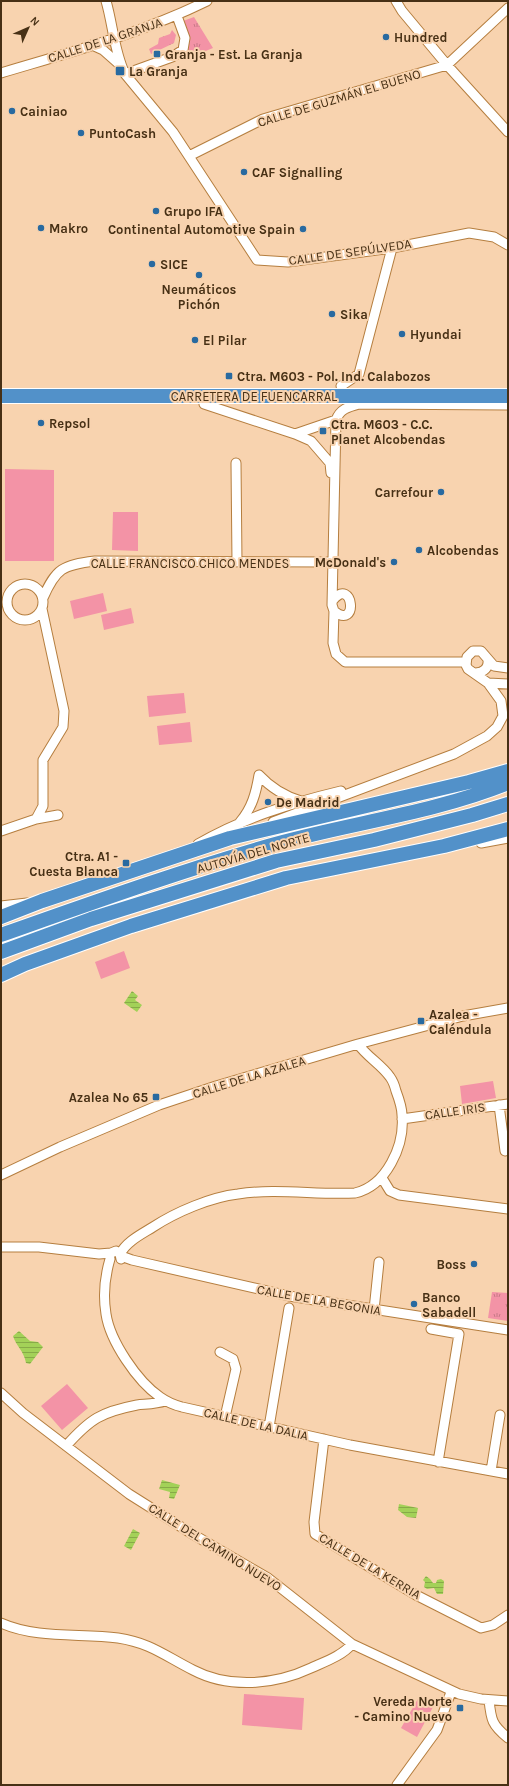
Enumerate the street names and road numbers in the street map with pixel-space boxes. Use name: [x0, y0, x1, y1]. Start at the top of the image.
street label: CALLE DE LA GRANJA: [46, 14, 164, 66]
street label: CALLE DE GUZMÁN EL BUENO: [255, 64, 422, 130]
street label: CALLE DE SEPÚLVEDA: [287, 234, 413, 268]
street label: CARRETERA DE FUENCARRAL: [171, 389, 337, 404]
street label: CALLE FRANCISCO CHICO MENDES: [91, 556, 289, 571]
street label: AUTOVÍA DEL NORTE: [194, 828, 311, 876]
street label: CALLE DE LA AZALEA: [191, 1053, 308, 1101]
street label: CALLE IRIS: [424, 1099, 486, 1123]
street label: CALLE DE LA BEGONIA: [256, 1282, 383, 1318]
street label: CALLE DE LA DALIA: [202, 1405, 310, 1443]
street label: CALLE DEL CAMINO NUEVO: [146, 1500, 284, 1594]
street label: CALLE DE LA KERRIA: [316, 1530, 424, 1603]

